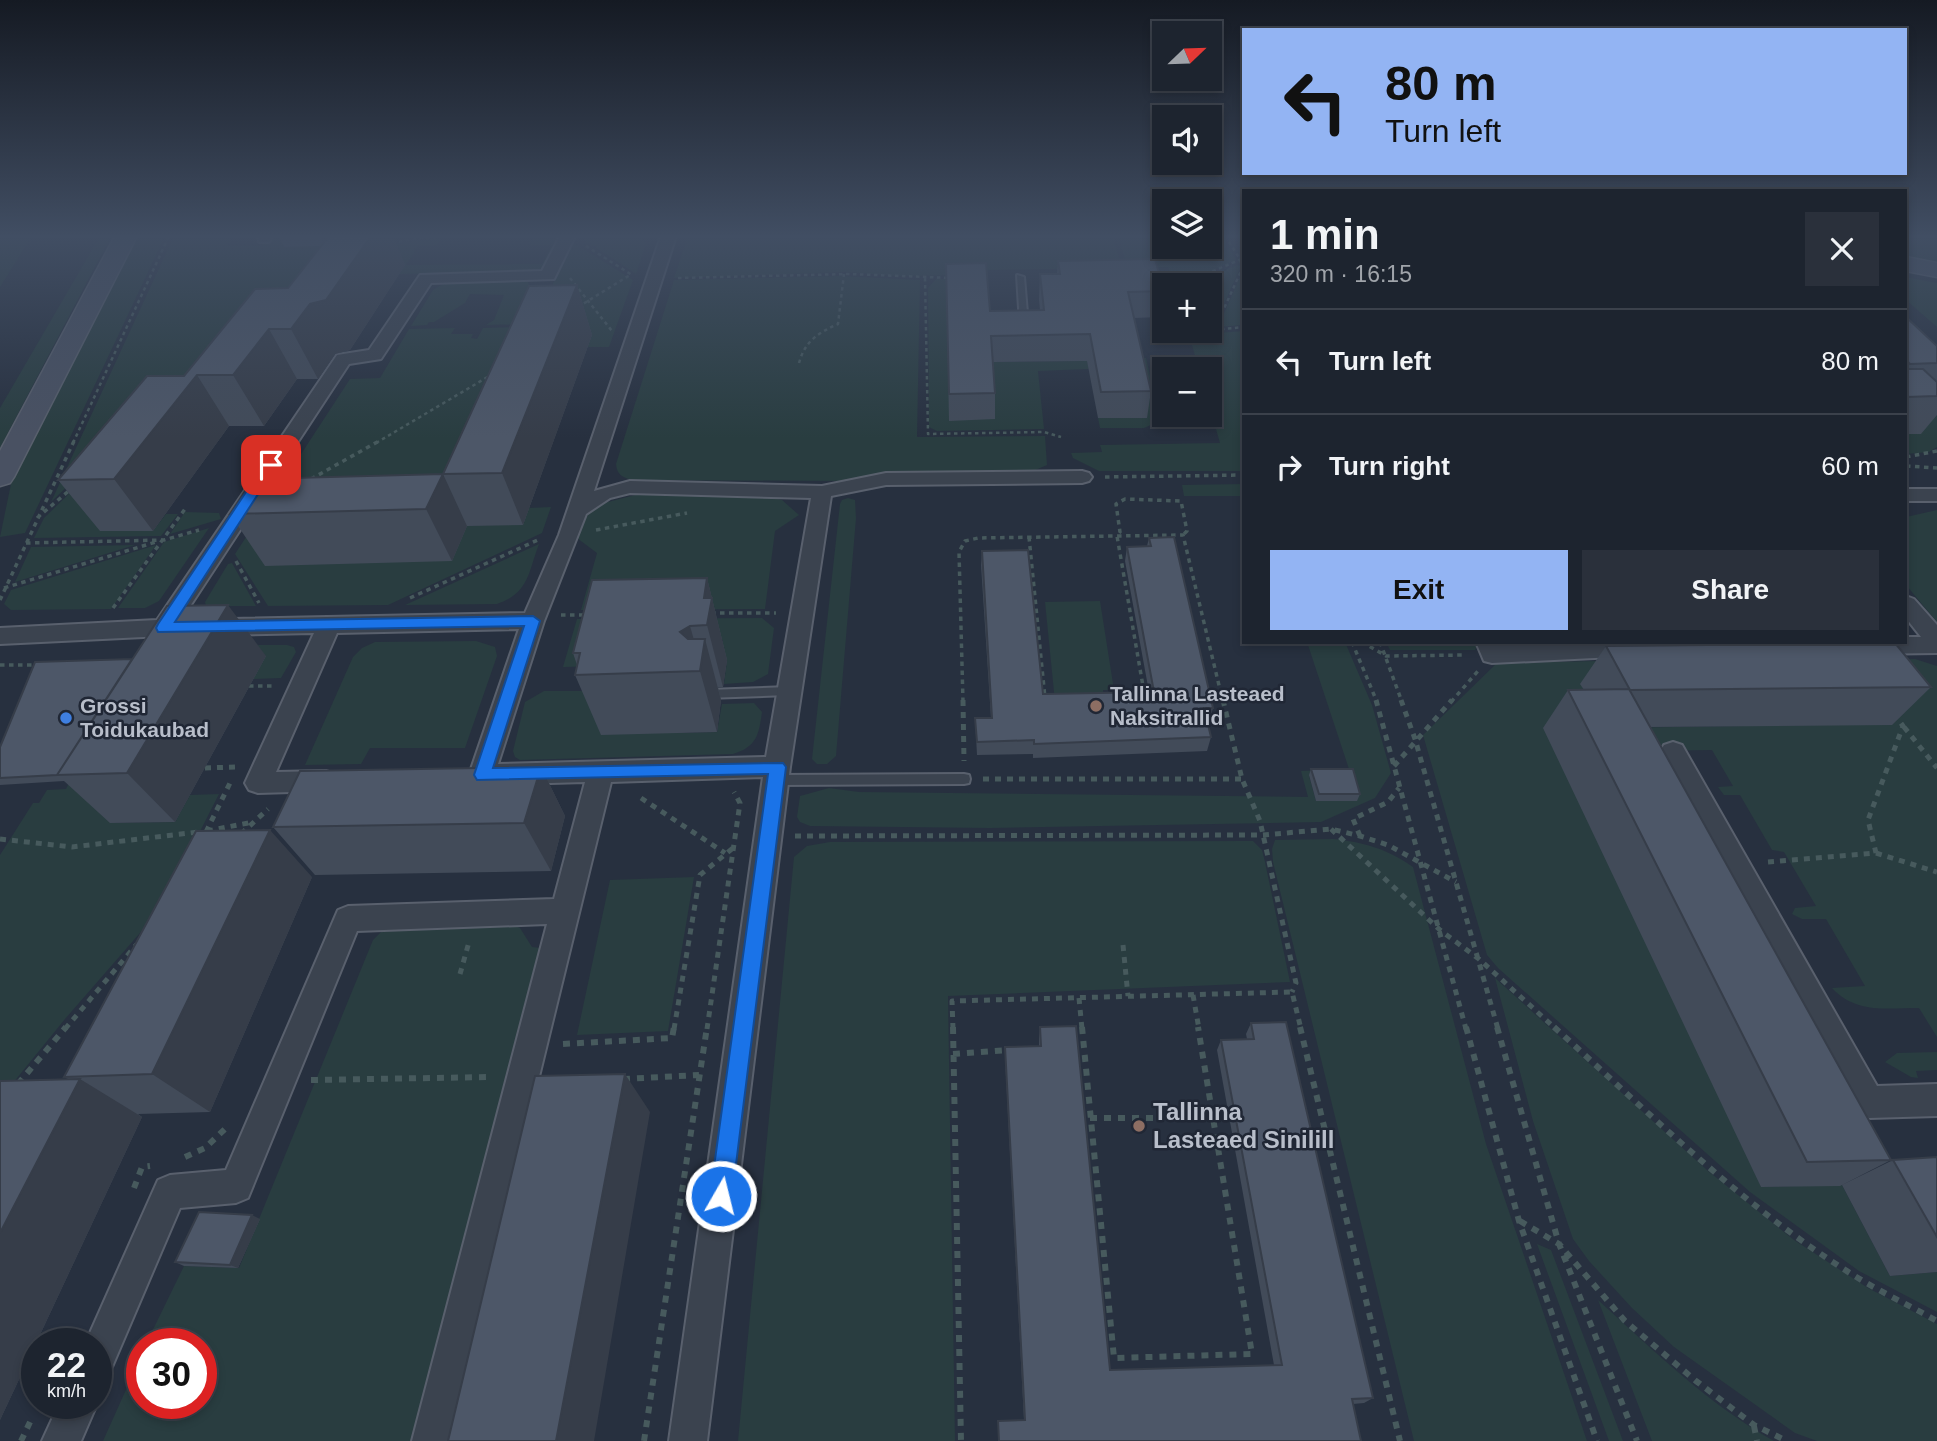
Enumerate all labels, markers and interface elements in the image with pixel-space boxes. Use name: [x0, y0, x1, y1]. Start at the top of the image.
north arrow: [1152, 21, 1222, 91]
map controls: [1152, 21, 1222, 427]
icon: left: [1270, 56, 1361, 147]
text: 80 m: [1385, 56, 1497, 110]
button: sound: [1152, 105, 1222, 175]
text: Turn left: [1385, 113, 1501, 149]
button: layers: [1152, 189, 1222, 259]
text: 1 min: [1270, 211, 1380, 258]
button: close: [1805, 212, 1879, 286]
text: 320 m · 16:15: [1270, 261, 1412, 287]
button: +: [1152, 273, 1222, 343]
icon: left: [1270, 343, 1308, 381]
text: Turn left: [1329, 346, 1431, 376]
text: 80 m: [1821, 346, 1879, 376]
button: −: [1152, 357, 1222, 427]
pin: [241, 435, 301, 495]
icon: arrive: [252, 446, 290, 484]
icon: right: [1270, 448, 1308, 486]
text: Turn right: [1329, 451, 1450, 481]
text: 60 m: [1821, 451, 1879, 481]
button: Exit: [1270, 550, 1568, 630]
button: Share: [1582, 550, 1879, 630]
place label: Tallinna Lasteaed Naksitrallid: [1110, 682, 1285, 729]
place label: Grossi Toidukaubad: [80, 694, 209, 741]
marker: Tallinna Lasteaed Naksitrallid: [1088, 698, 1104, 714]
marker: Grossi Toidukaubad: [58, 710, 74, 726]
place label: Tallinna Lasteaed Sinilill: [1153, 1098, 1334, 1153]
marker: Tallinna Lasteaed Sinilill: [1131, 1118, 1147, 1134]
position arrow: [684, 1159, 758, 1233]
speed limit sign: 30: [126, 1328, 217, 1419]
text: 22: [47, 1345, 86, 1384]
text: km/h: [47, 1381, 86, 1401]

